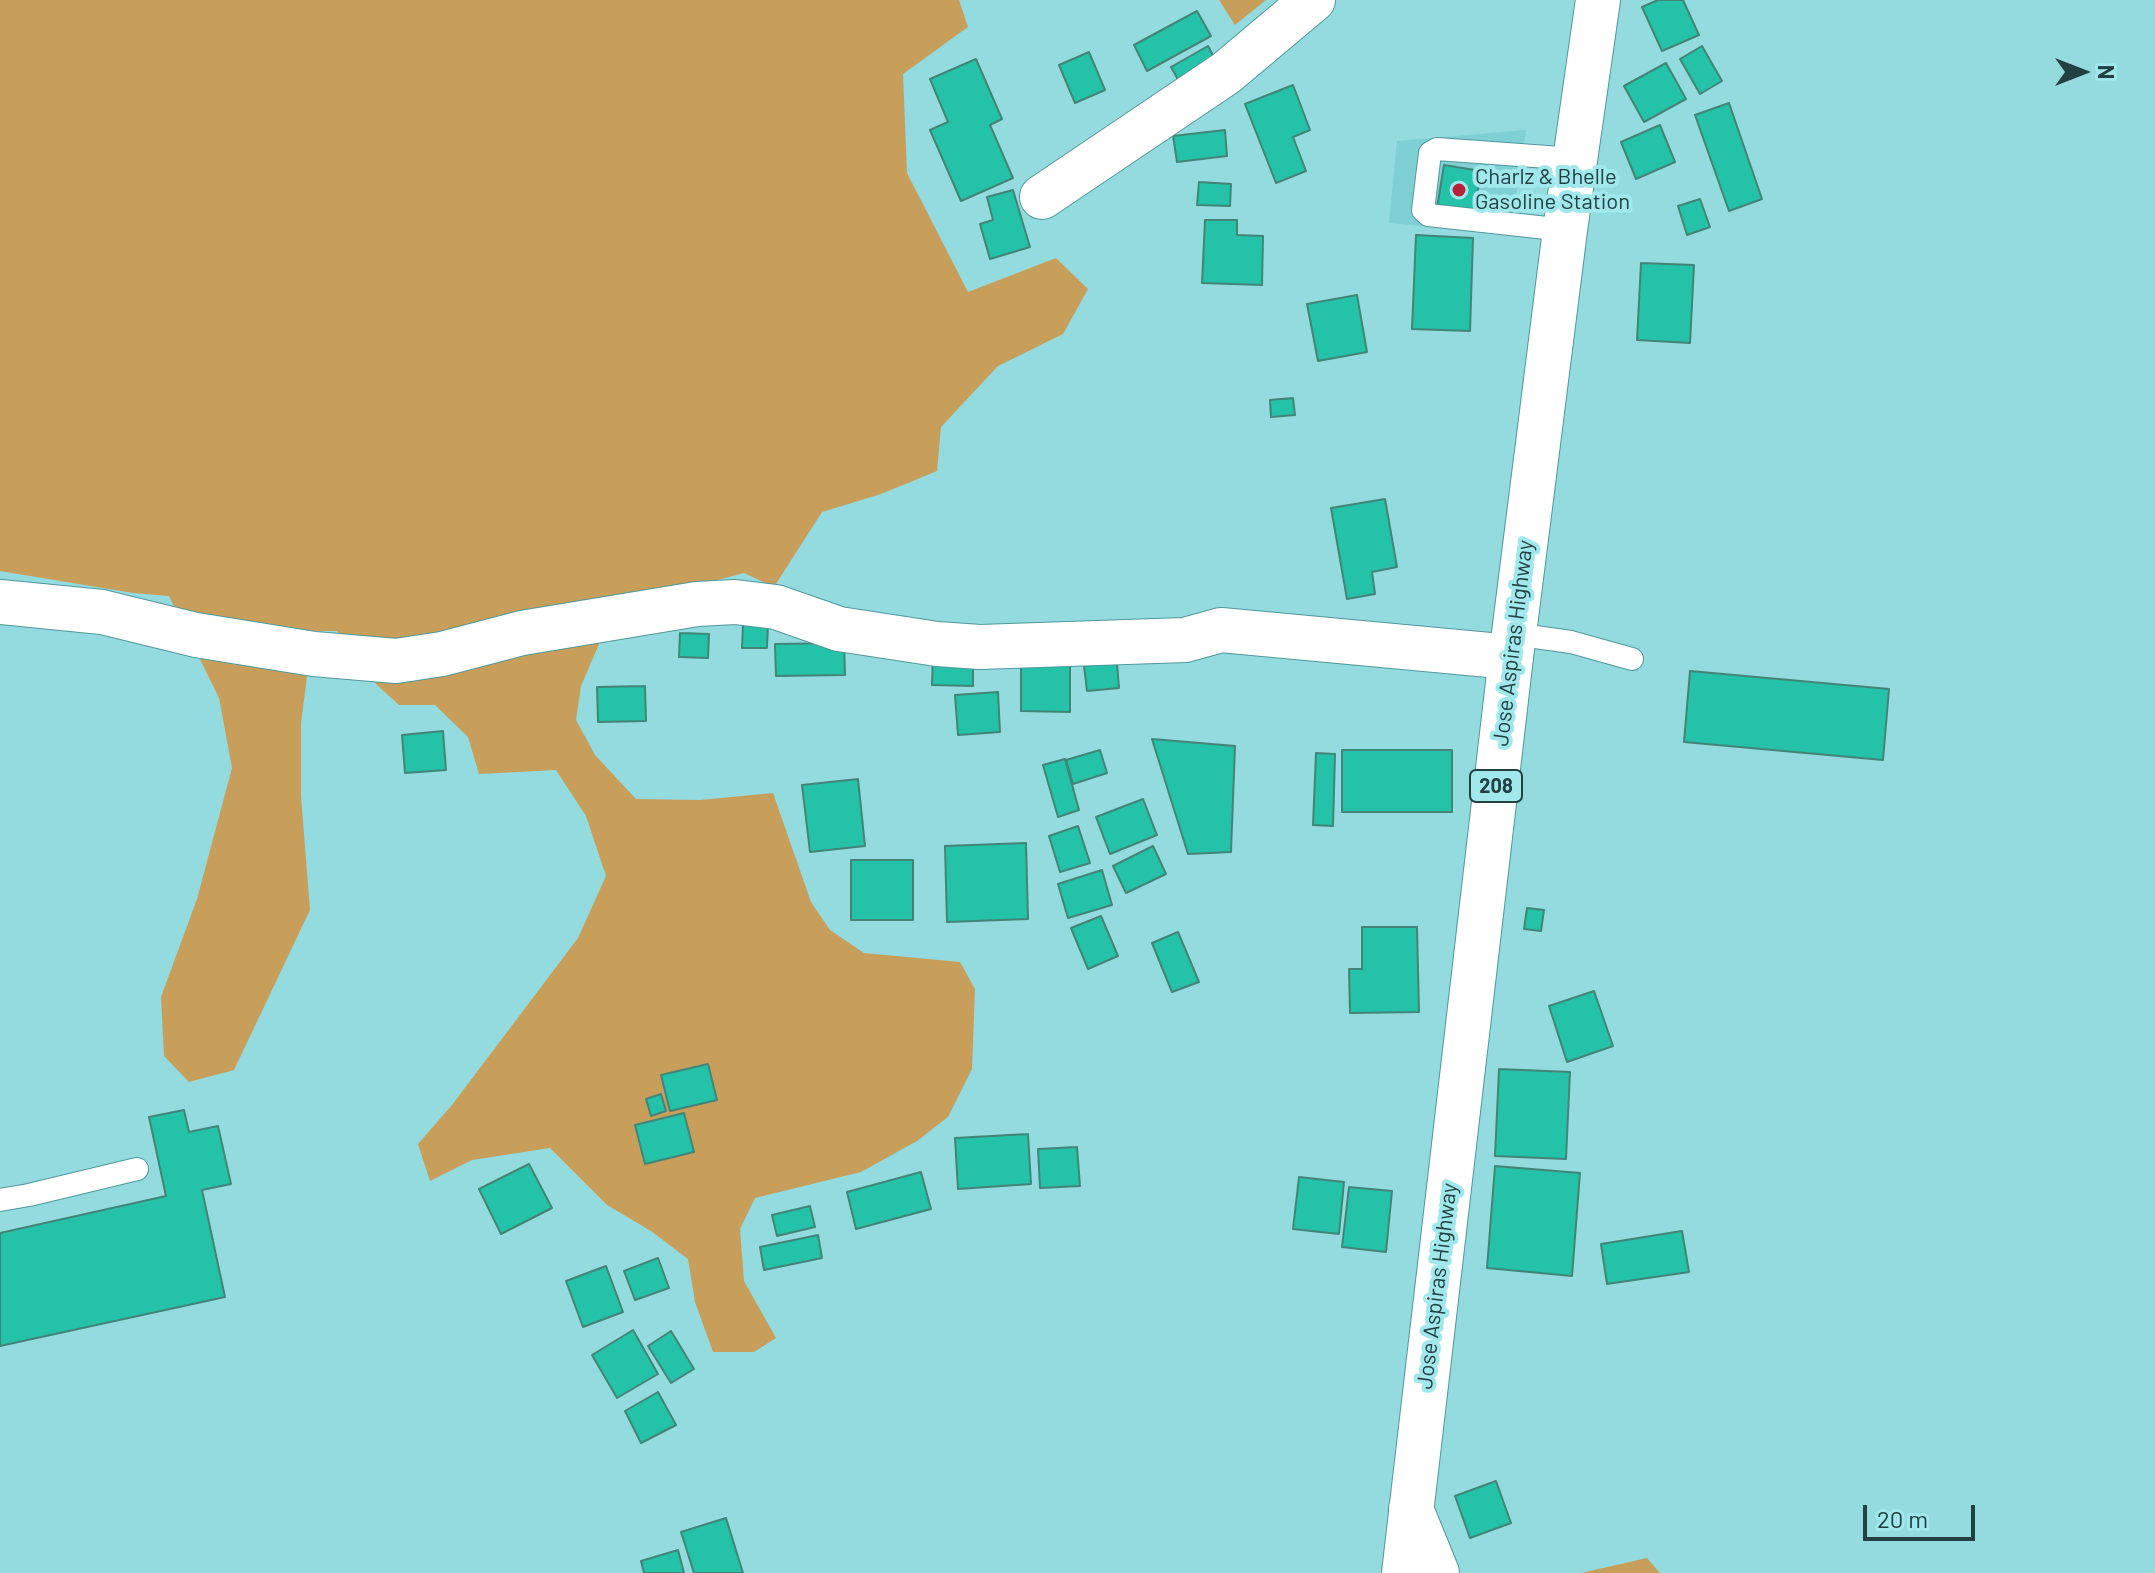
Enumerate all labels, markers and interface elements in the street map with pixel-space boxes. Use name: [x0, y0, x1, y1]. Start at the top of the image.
north arrow: [2043, 32, 2123, 112]
text: N: [2094, 65, 2120, 79]
place label: Charlz & Bhelle Gasoline Station: [1475, 164, 1630, 216]
marker: Charlz & Bhelle Gasoline Station: [1450, 181, 1468, 199]
street label: Jose Aspiras Highway: [1487, 538, 1539, 748]
road number: 208: [1470, 770, 1522, 802]
street label: Jose Aspiras Highway: [1411, 1181, 1463, 1391]
scale bar: [1867, 1489, 1979, 1539]
text: 20 m: [1877, 1504, 1928, 1533]

